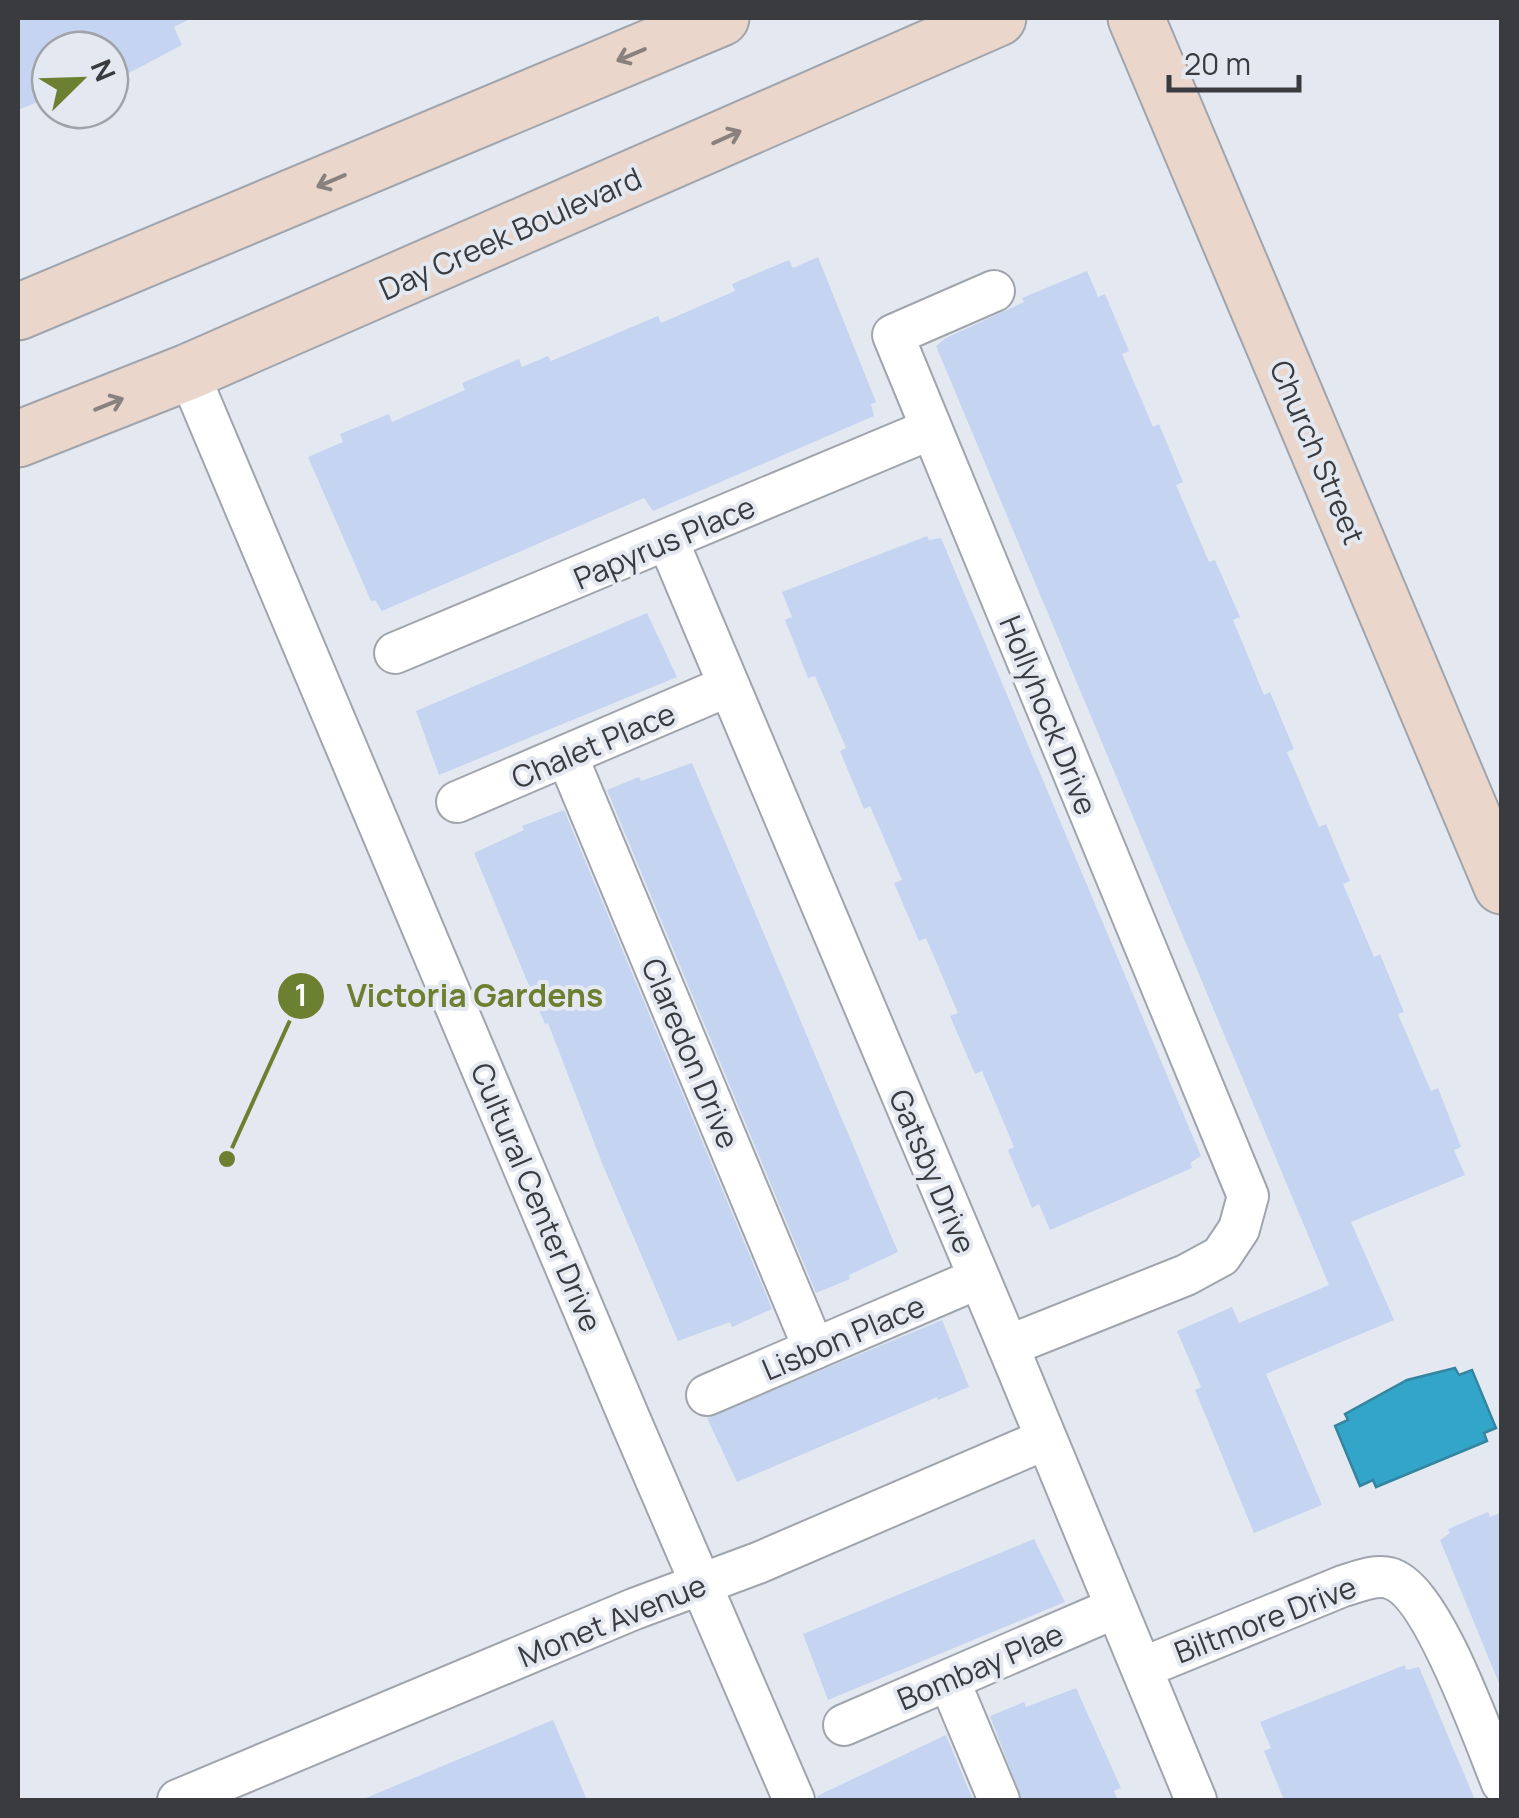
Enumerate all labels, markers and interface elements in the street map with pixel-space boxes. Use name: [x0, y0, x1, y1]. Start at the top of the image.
north arrow: [30, 30, 130, 130]
scale bar: [1169, 30, 1299, 92]
text: 20 m: [1184, 43, 1251, 84]
one-way arrow: [616, 47, 647, 65]
text: N: [83, 53, 125, 87]
one-way arrow: [711, 127, 741, 146]
street label: Day Creek Boulevard: [372, 157, 648, 309]
one-way arrow: [316, 173, 347, 191]
street label: Church Street: [1261, 354, 1375, 550]
one-way arrow: [93, 394, 123, 412]
street label: Papyrus Place: [567, 485, 761, 599]
street label: Hollyhock Drive: [990, 609, 1108, 821]
street label: Chalet Place: [505, 692, 681, 798]
street label: Claredon Drive: [633, 952, 749, 1154]
callout: Victoria Gardens: [276, 965, 623, 1027]
text: Victoria Gardens: [347, 973, 603, 1017]
text: 1: [294, 974, 308, 1015]
street label: Cultural Center Drive: [462, 1056, 612, 1338]
street label: Gatsby Drive: [880, 1083, 986, 1259]
street label: Lisbon Place: [755, 1284, 931, 1390]
street label: Monet Avenue: [512, 1564, 712, 1676]
street label: Biltmore Drive: [1168, 1566, 1362, 1672]
street label: Bombay Plae: [891, 1613, 1069, 1719]

